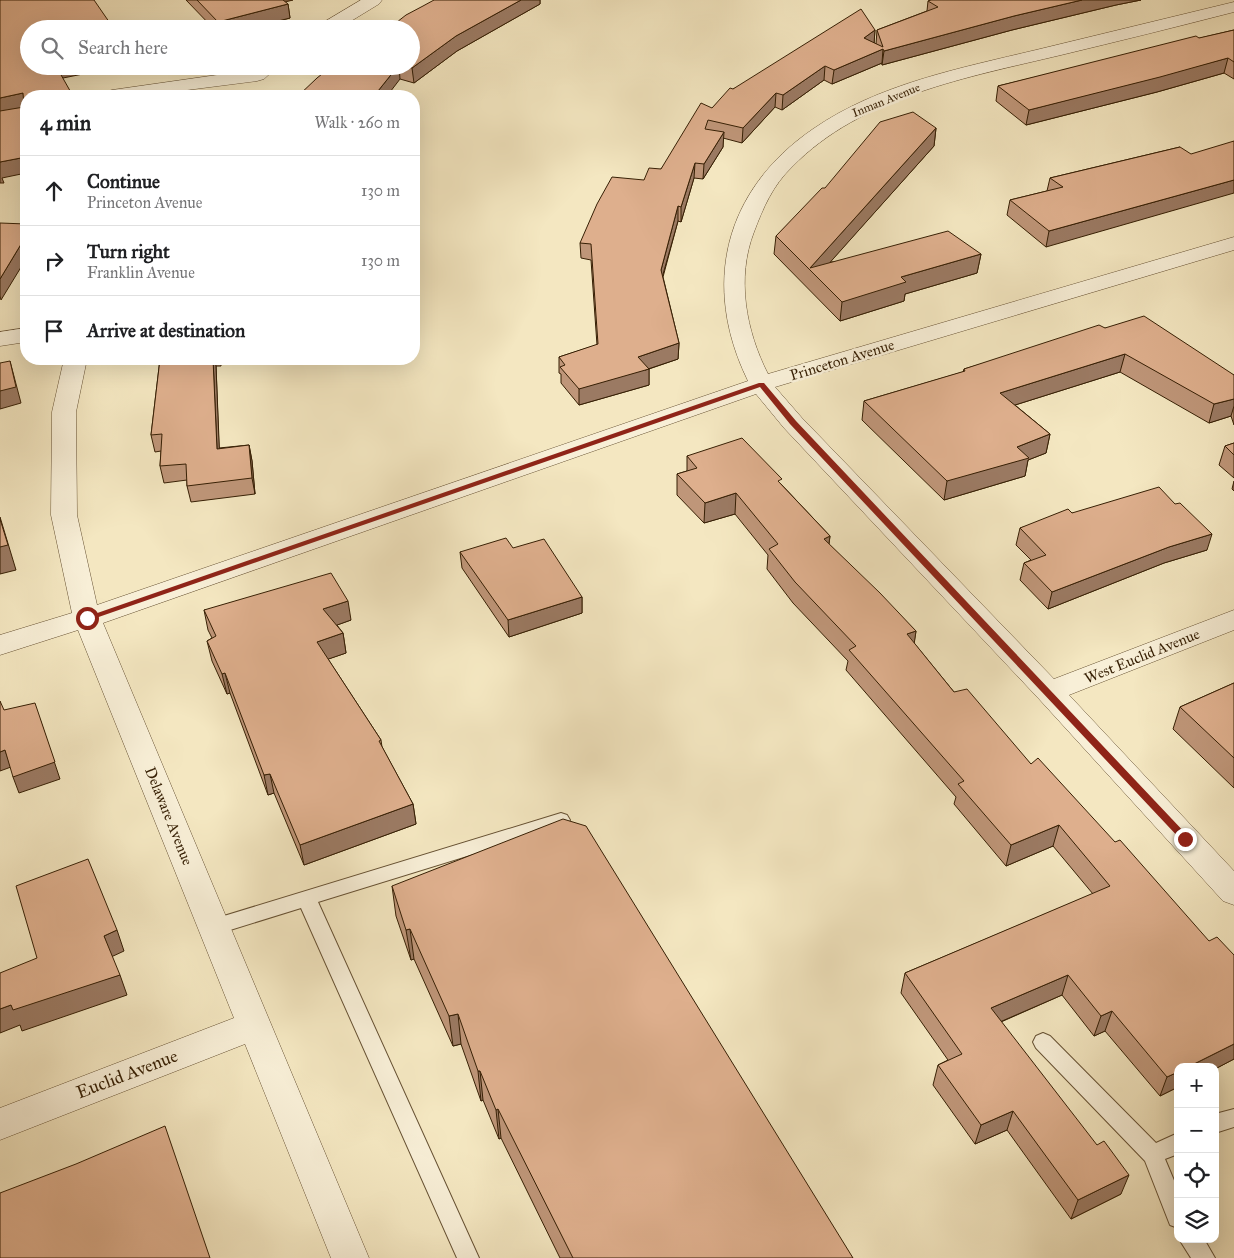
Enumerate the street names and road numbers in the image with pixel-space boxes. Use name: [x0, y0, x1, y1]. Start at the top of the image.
street label: Inman Avenue: [850, 80, 922, 120]
street label: Princeton Avenue: [788, 336, 896, 384]
street label: West Euclid Avenue: [1082, 625, 1202, 687]
street label: Delaware Avenue: [141, 764, 197, 868]
street label: Euclid Avenue: [73, 1045, 181, 1103]

